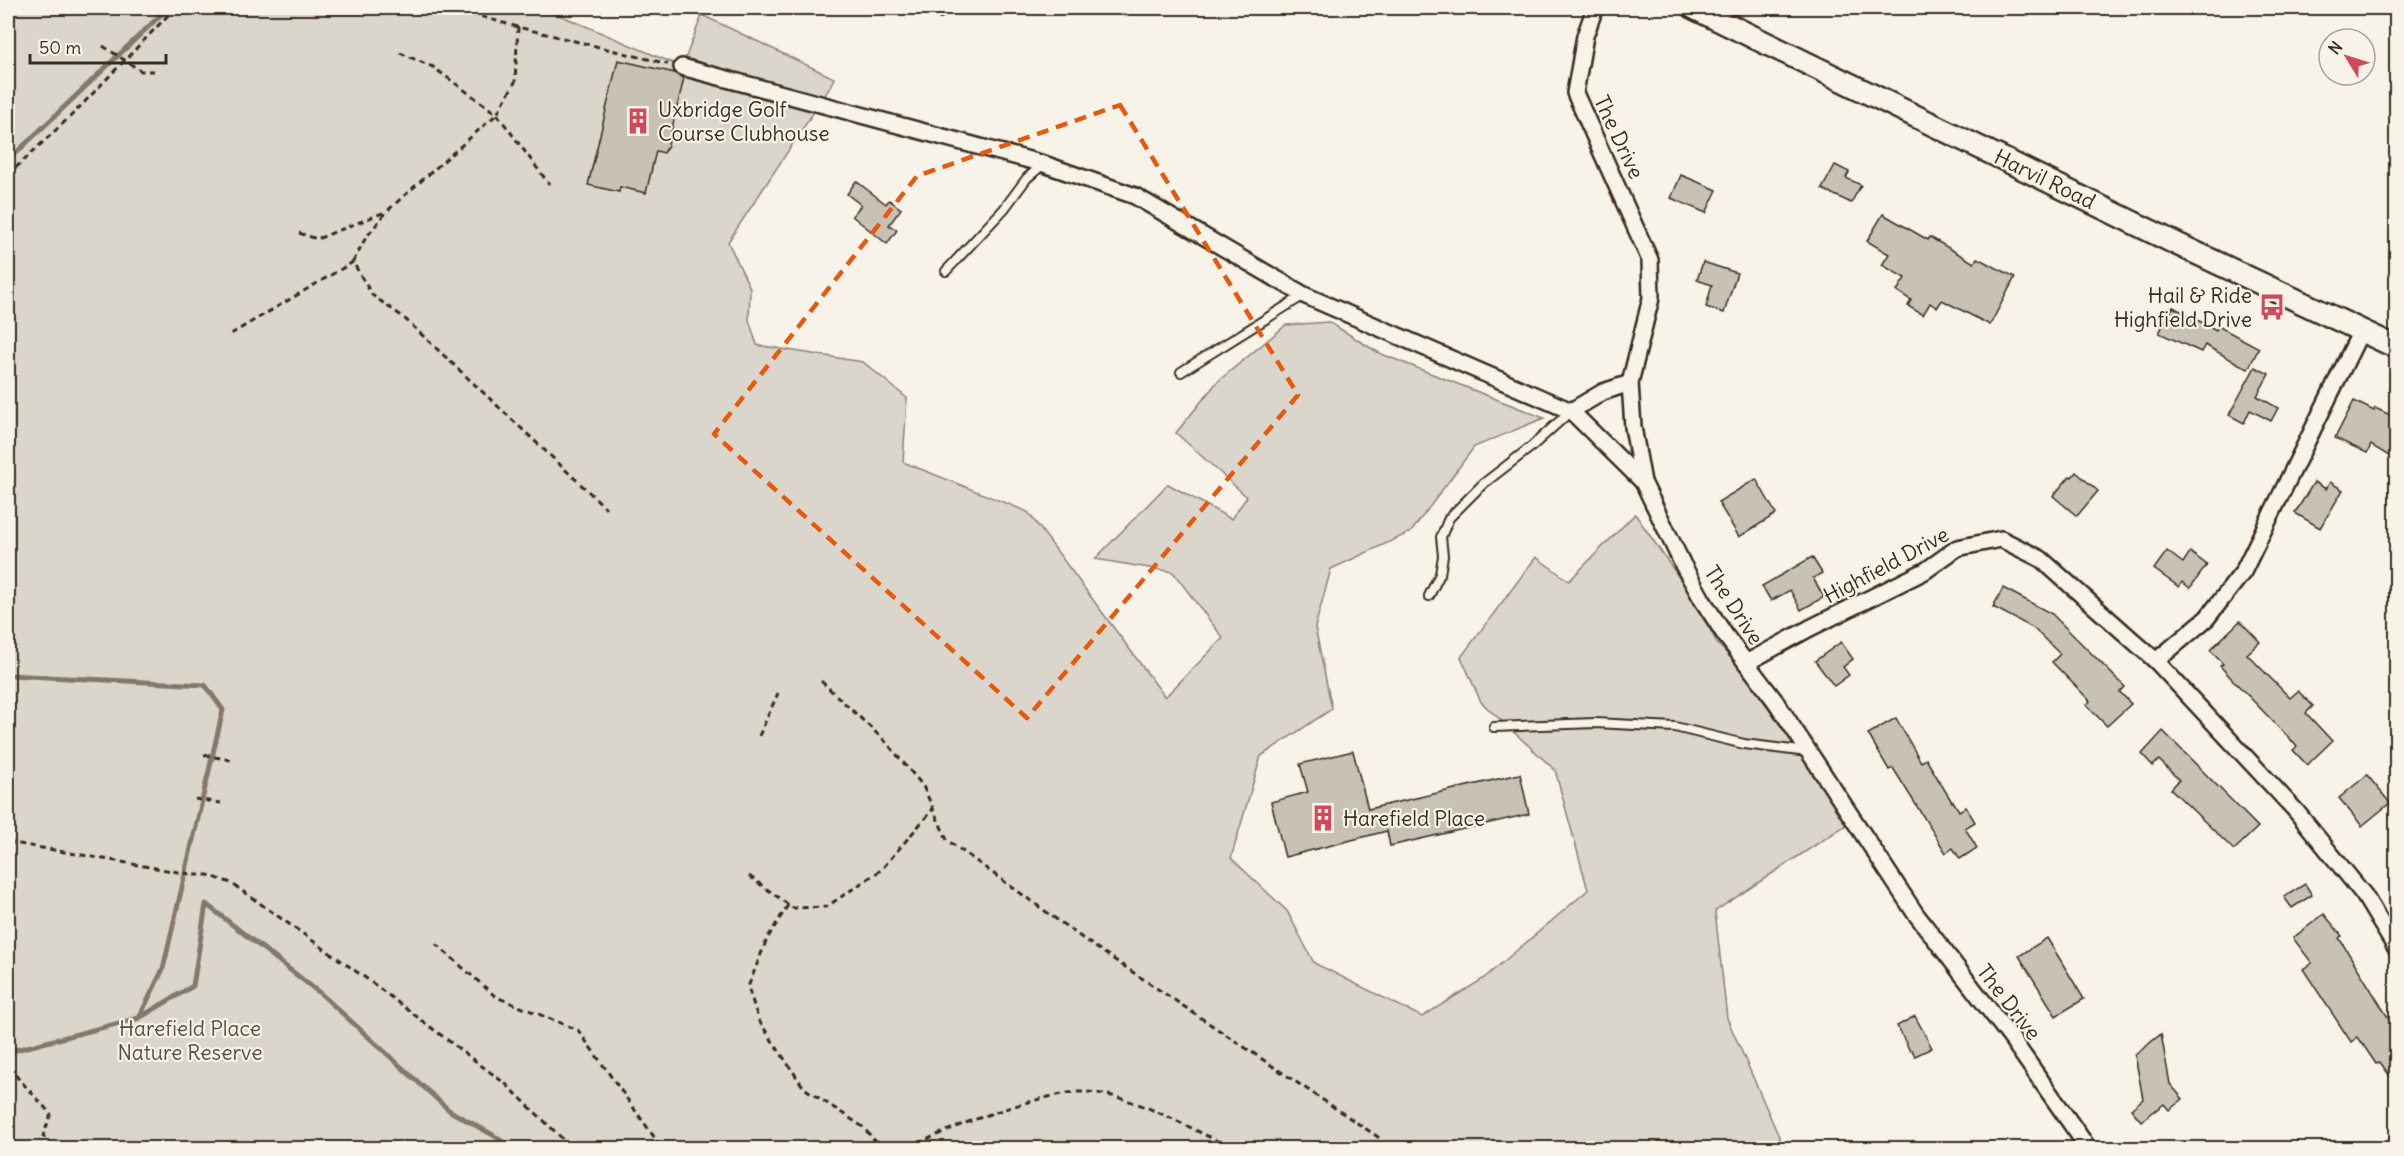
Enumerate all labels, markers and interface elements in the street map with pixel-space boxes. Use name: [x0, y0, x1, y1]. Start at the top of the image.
scale bar: [30, 27, 166, 65]
north arrow: [2317, 27, 2377, 87]
text: 50 m: [39, 36, 81, 59]
text: N: [2324, 37, 2346, 58]
street label: The Drive: [1588, 91, 1650, 183]
place label: Uxbridge Golf Course Clubhouse: [658, 96, 830, 147]
building icon: Uxbridge Golf Course Clubhouse: [623, 106, 653, 136]
street label: Harvil Road: [1990, 143, 2100, 215]
place label: Hail & Ride Highfield Drive: [2114, 282, 2252, 333]
bus stop icon: Hail & Ride Highfield Drive: [2257, 292, 2287, 322]
street label: Highfield Drive: [1819, 521, 1953, 609]
street label: The Drive: [1698, 560, 1770, 650]
building icon: Harefield Place: [1308, 803, 1338, 833]
place label: Harefield Place: [1343, 805, 1485, 832]
street label: The Drive: [1971, 959, 2047, 1045]
park label: Harefield Place Nature Reserve: [117, 1015, 263, 1066]

